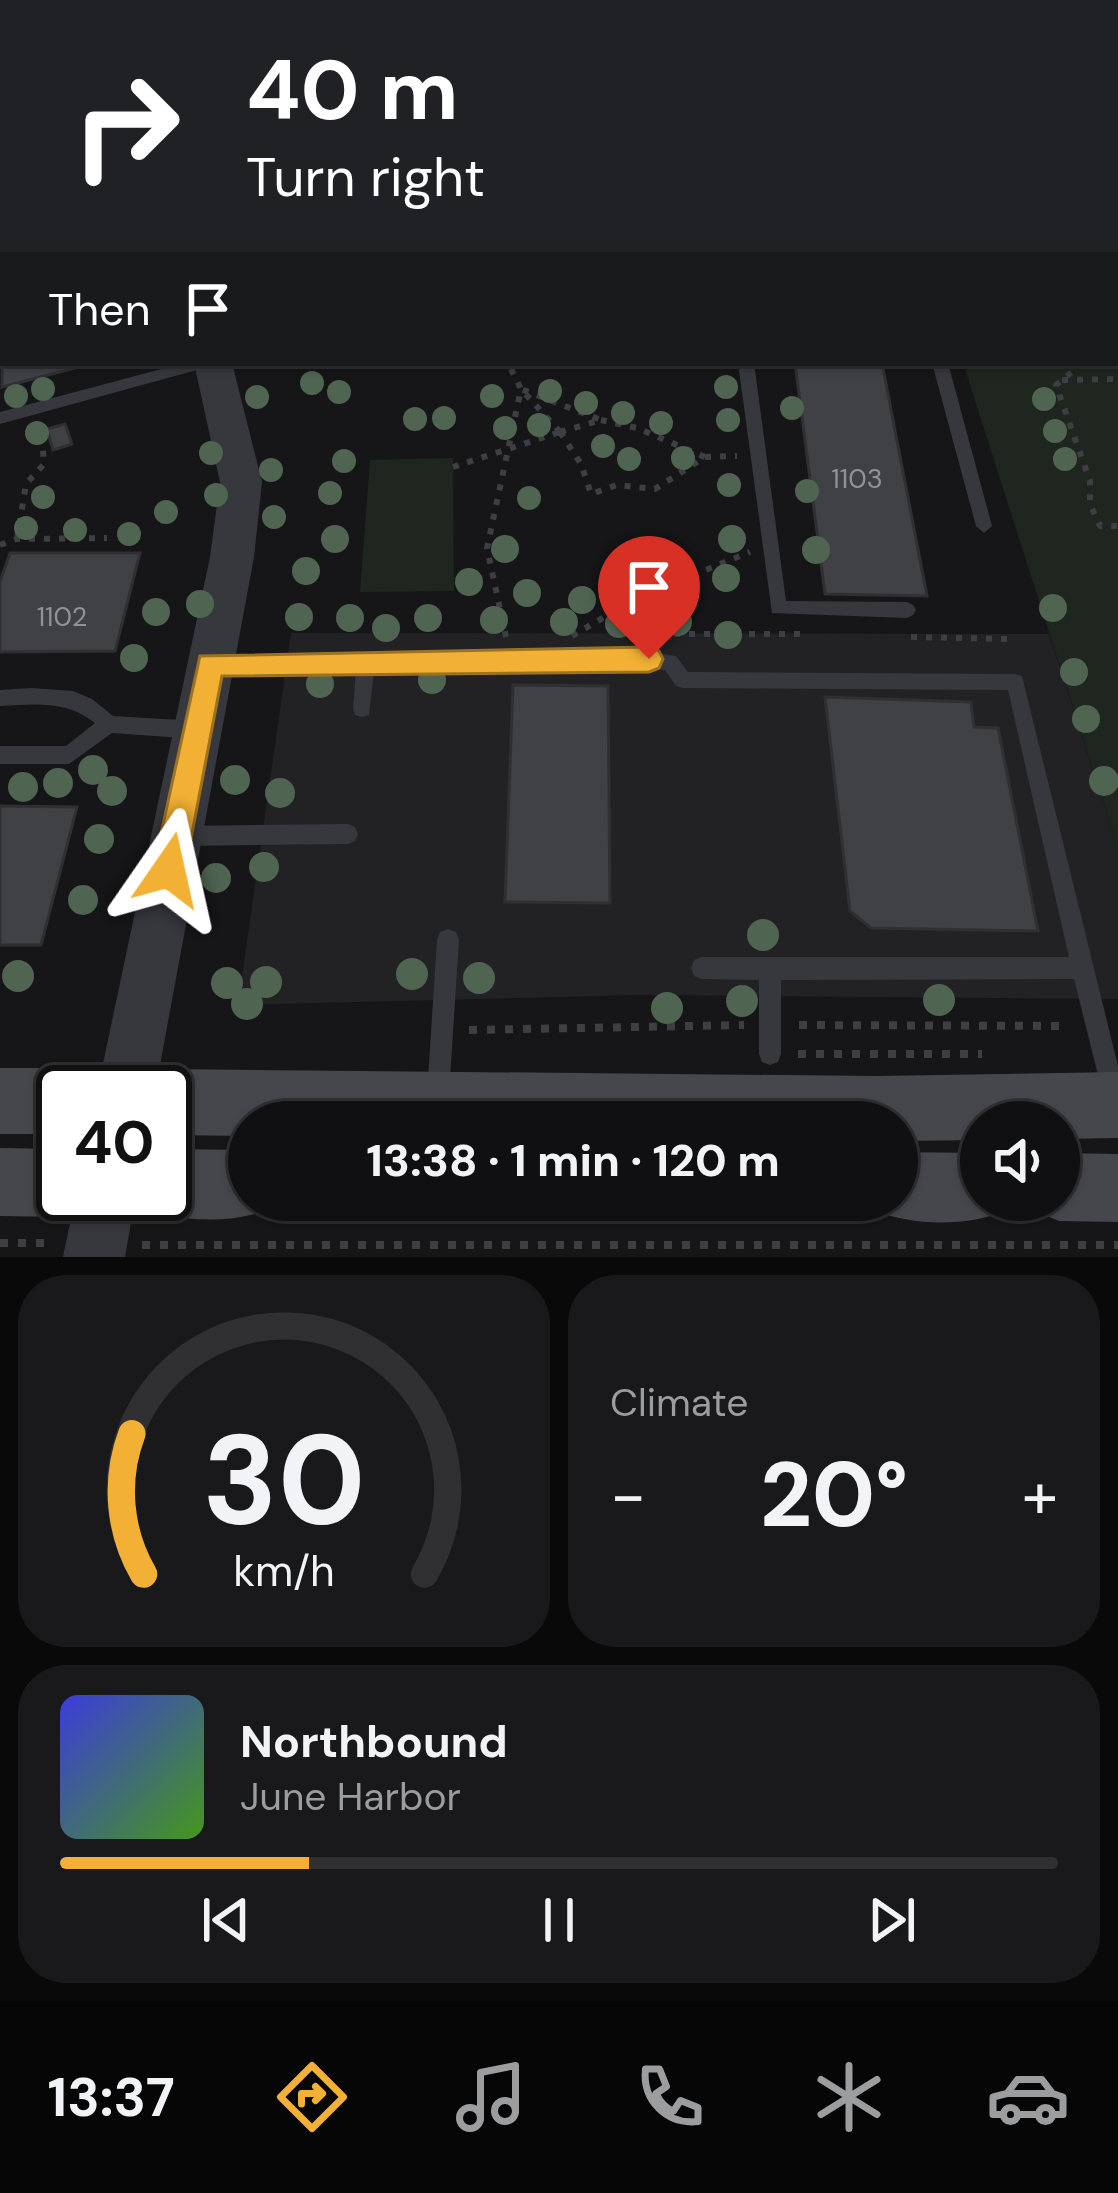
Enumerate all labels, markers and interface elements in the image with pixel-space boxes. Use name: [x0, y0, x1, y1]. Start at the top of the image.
text: 40 m: [246, 36, 459, 145]
icon: right: [48, 48, 204, 204]
text: Turn right: [246, 142, 485, 213]
icon: arrive: [175, 276, 241, 342]
text: Then: [48, 280, 151, 339]
house number: 1103: [831, 461, 883, 496]
pin: [598, 536, 700, 659]
icon: arrive: [616, 554, 682, 620]
house number: 1102: [37, 599, 87, 634]
position arrow: [106, 807, 232, 933]
speed limit sign: 40: [36, 1065, 192, 1221]
map controls: [960, 1101, 1080, 1221]
button: sound: [960, 1101, 1080, 1221]
text: 13:38 · 1 min · 120 m: [366, 1131, 780, 1190]
text: Climate: [610, 1377, 748, 1428]
text: 30: [202, 1399, 366, 1562]
text: 20°: [760, 1437, 908, 1554]
text: −: [610, 1453, 646, 1538]
text: +: [1022, 1453, 1058, 1538]
text: km/h: [233, 1543, 335, 1599]
text: Northbound: [240, 1712, 508, 1771]
text: June Harbor: [240, 1771, 461, 1822]
icon: previous: [193, 1887, 259, 1953]
icon: pause: [526, 1887, 592, 1953]
icon: next: [859, 1887, 925, 1953]
icon: directions: [270, 2055, 354, 2139]
icon: music: [449, 2055, 533, 2139]
icon: phone: [628, 2055, 712, 2139]
icon: climate: [807, 2055, 891, 2139]
icon: car: [986, 2055, 1070, 2139]
text: 13:37: [48, 2062, 175, 2133]

